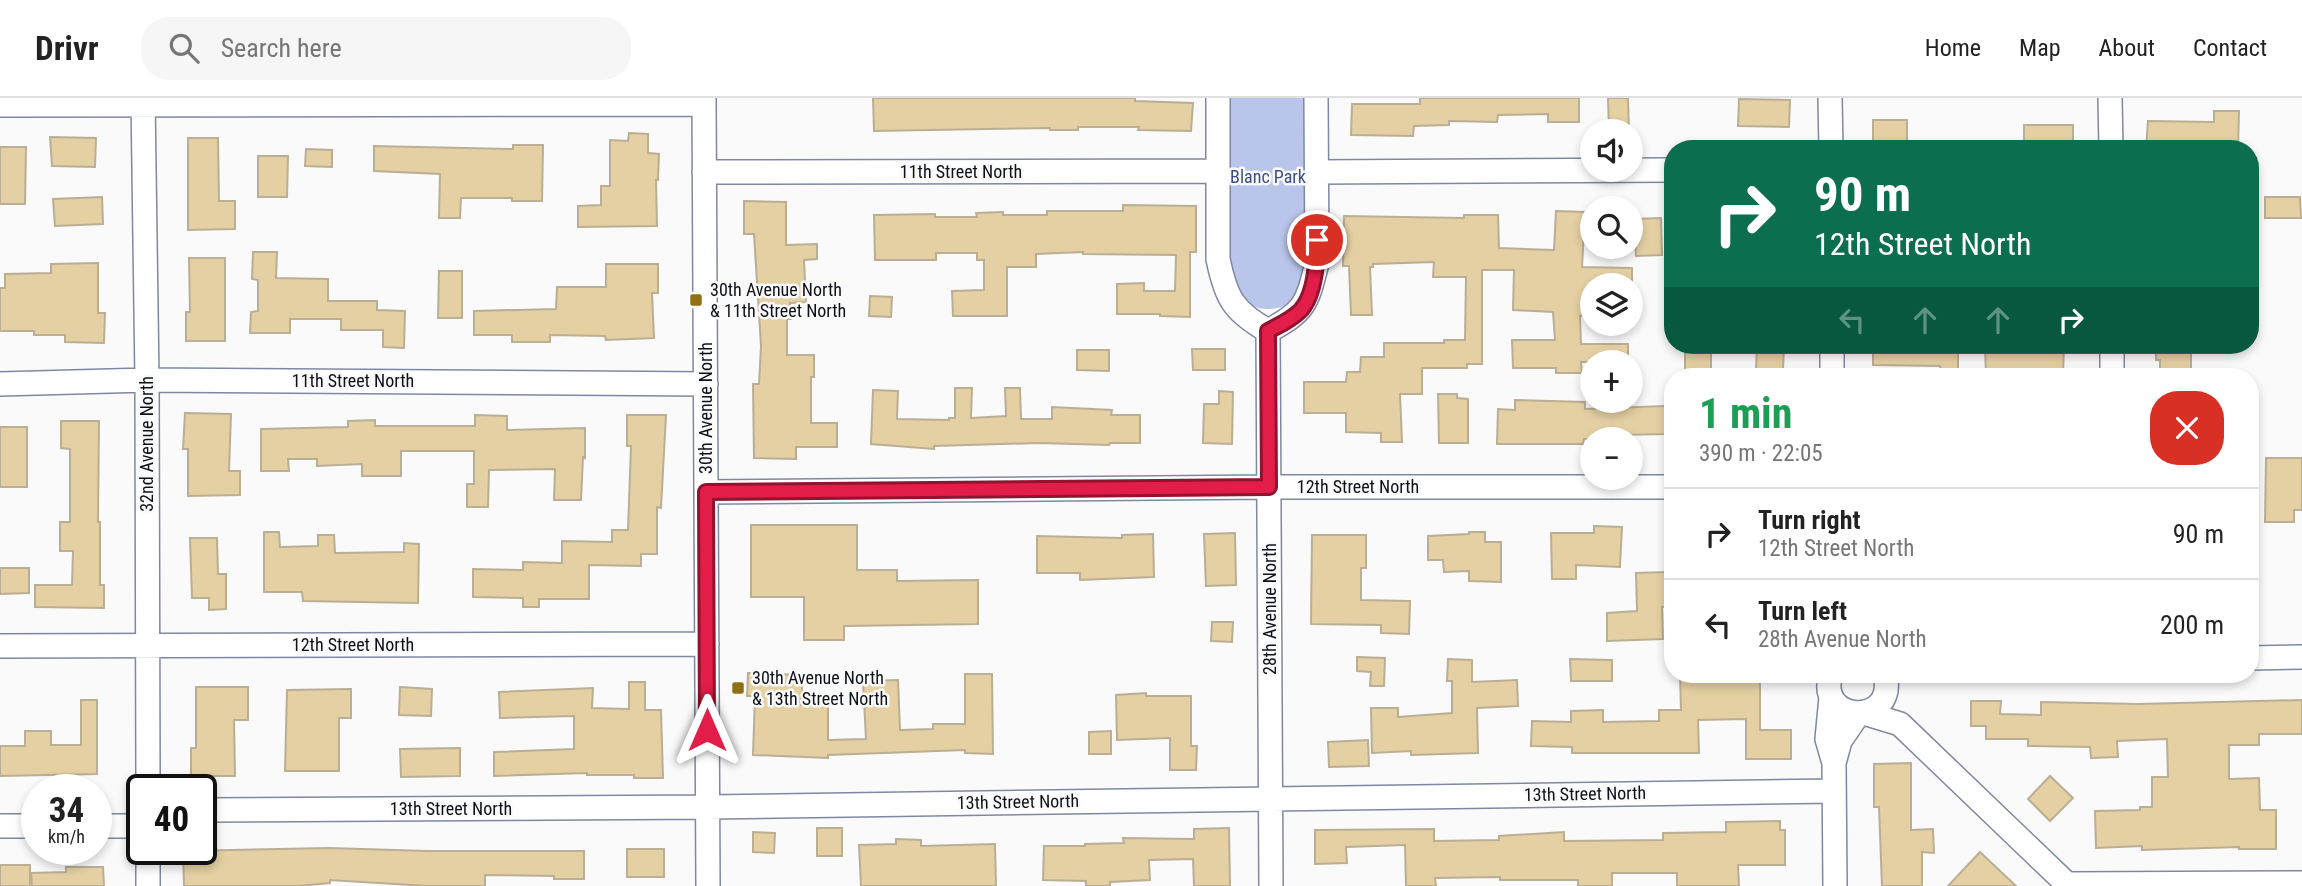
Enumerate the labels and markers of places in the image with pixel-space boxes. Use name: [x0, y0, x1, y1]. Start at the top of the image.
pin: [1287, 210, 1347, 270]
place label: 30th Avenue North & 11th Street North: [710, 279, 846, 321]
marker: 30th Avenue North & 11th Street North: [688, 292, 704, 308]
place label: 30th Avenue North & 13th Street North: [752, 667, 888, 709]
marker: 30th Avenue North & 13th Street North: [730, 680, 746, 696]

